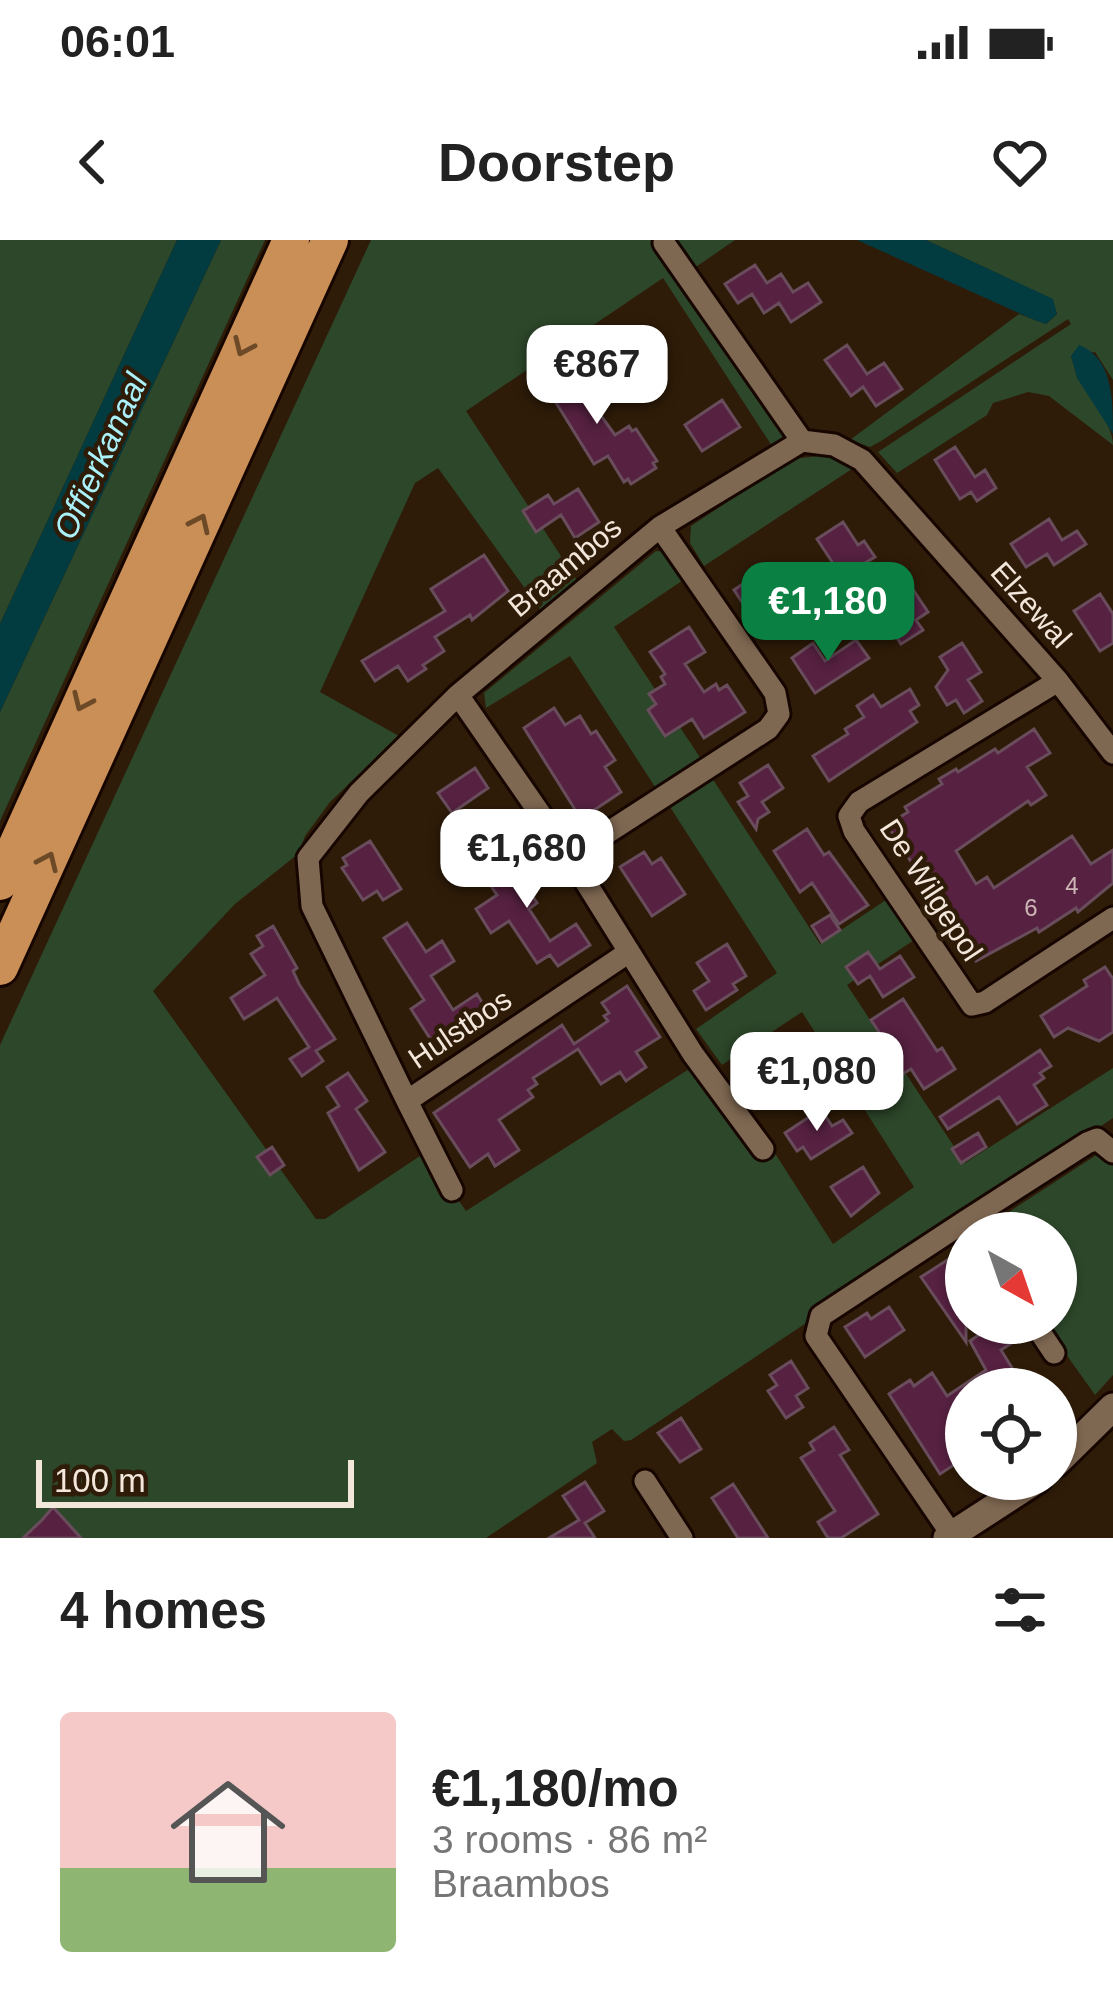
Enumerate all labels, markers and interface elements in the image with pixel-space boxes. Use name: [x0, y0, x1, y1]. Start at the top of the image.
text: 06:01: [60, 16, 175, 67]
icon: back: [60, 129, 126, 195]
icon: heart: [987, 129, 1053, 195]
text: Doorstep: [438, 132, 675, 192]
pin: €867: [526, 325, 668, 427]
one-way arrow: [233, 334, 257, 356]
text: €867: [554, 342, 640, 385]
water label: Offierkanaal: [46, 366, 156, 545]
street label: Braambos: [502, 510, 628, 623]
one-way arrow: [185, 514, 209, 535]
street label: Elzewal: [985, 555, 1078, 654]
pin: €1,180: [730, 562, 926, 664]
text: €1,180: [768, 579, 888, 622]
one-way arrow: [72, 690, 96, 711]
pin: €1,680: [429, 809, 625, 911]
street label: De Wilgepol: [874, 813, 989, 967]
text: €1,680: [467, 826, 587, 869]
one-way arrow: [33, 851, 57, 873]
house number: 4: [1065, 872, 1079, 899]
house number: 6: [1024, 894, 1038, 921]
street label: Hulstbos: [402, 982, 517, 1075]
pin: €1,080: [719, 1032, 915, 1134]
text: €1,080: [757, 1049, 877, 1092]
north arrow: [945, 1212, 1077, 1344]
map controls: [945, 1212, 1077, 1500]
button: locate: [945, 1368, 1077, 1500]
scale bar: [36, 1454, 354, 1507]
text: 100 m: [54, 1462, 146, 1499]
icon: filters: [987, 1577, 1053, 1643]
text: 4 homes: [60, 1582, 267, 1639]
icon: home: [156, 1760, 300, 1904]
text: €1,180/mo: [432, 1760, 679, 1817]
text: 3 rooms · 86 m²: [432, 1818, 707, 1861]
text: Braambos: [432, 1862, 610, 1905]

